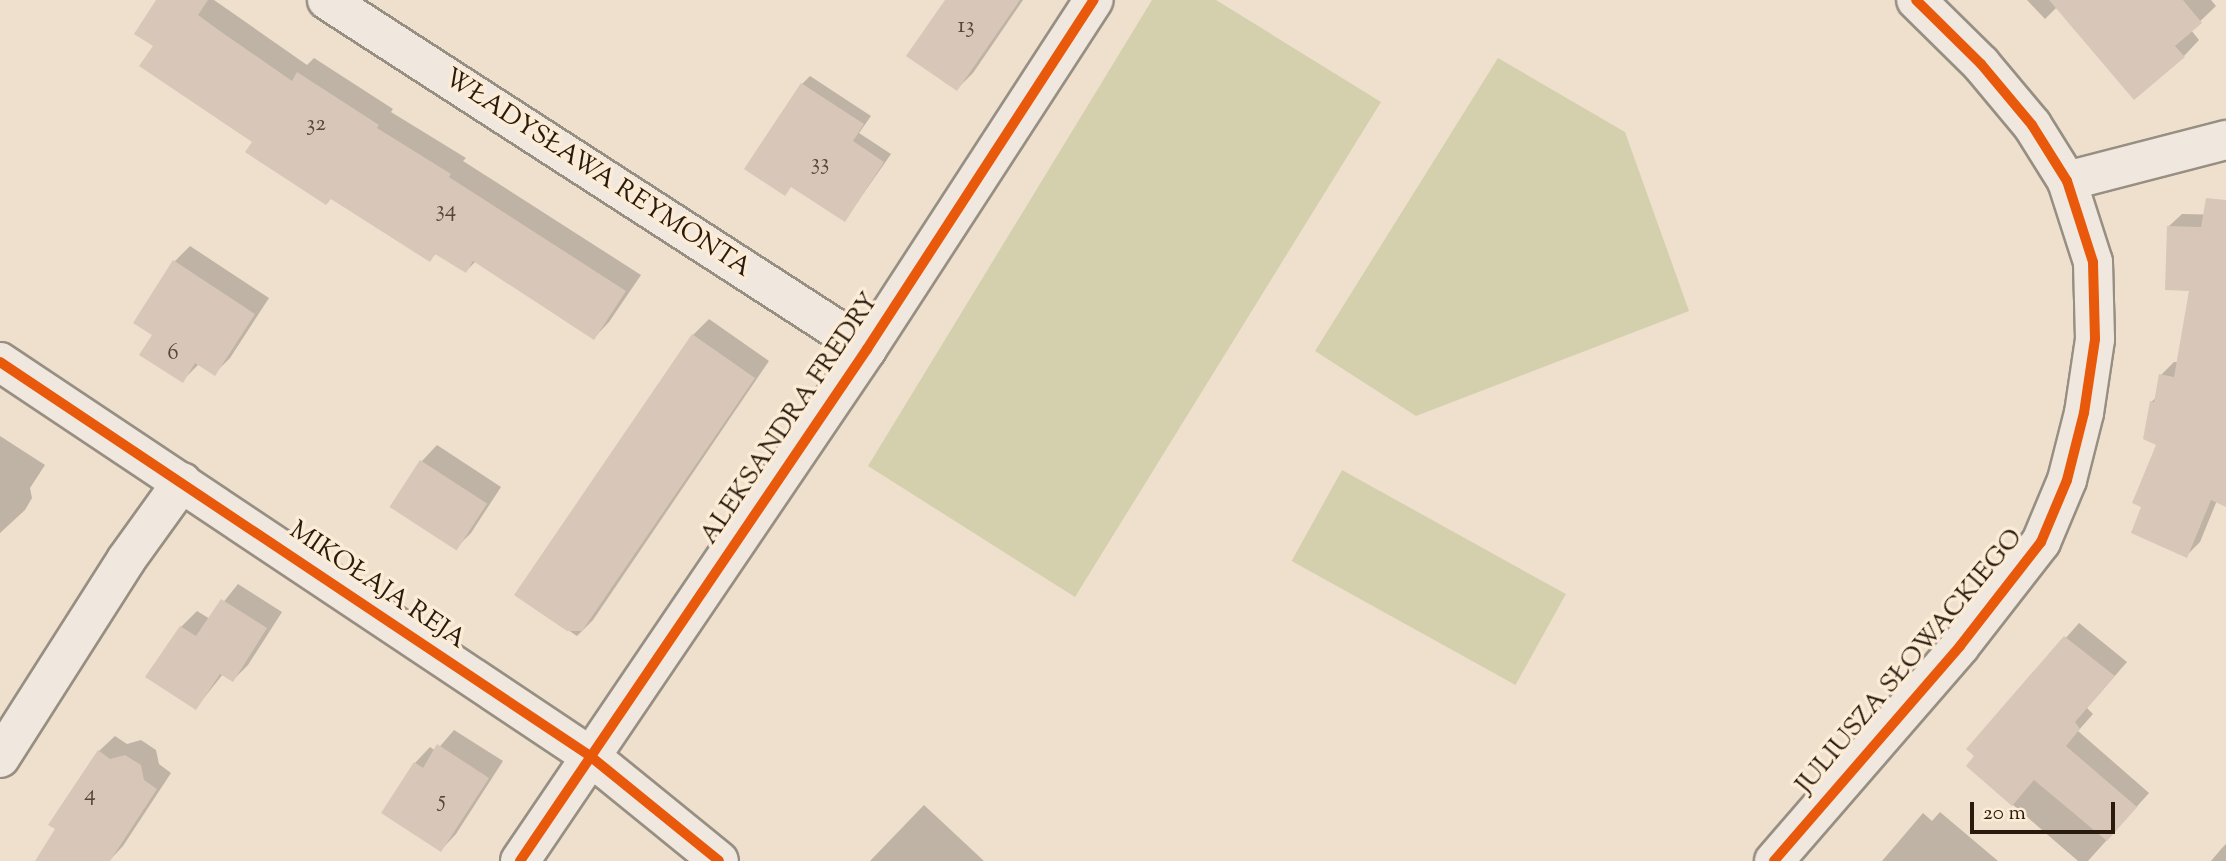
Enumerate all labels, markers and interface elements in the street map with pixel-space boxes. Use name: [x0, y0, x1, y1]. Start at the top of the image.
house number: 13: [957, 13, 975, 41]
street label: WŁADYSŁAWA REYMONTA: [438, 63, 756, 285]
house number: 32: [306, 111, 326, 139]
house number: 33: [811, 150, 829, 178]
house number: 34: [436, 197, 456, 225]
street label: ALEKSANDRA FREDRY: [694, 287, 886, 551]
house number: 6: [167, 340, 179, 368]
street label: MIKOŁAJA REJA: [283, 515, 471, 657]
street label: JULIUSZA SŁOWACKIEGO: [1790, 523, 2030, 801]
house number: 4: [84, 781, 96, 809]
house number: 5: [438, 787, 446, 815]
scale bar: [1974, 788, 2119, 832]
text: 20 m: [1983, 799, 2026, 829]

